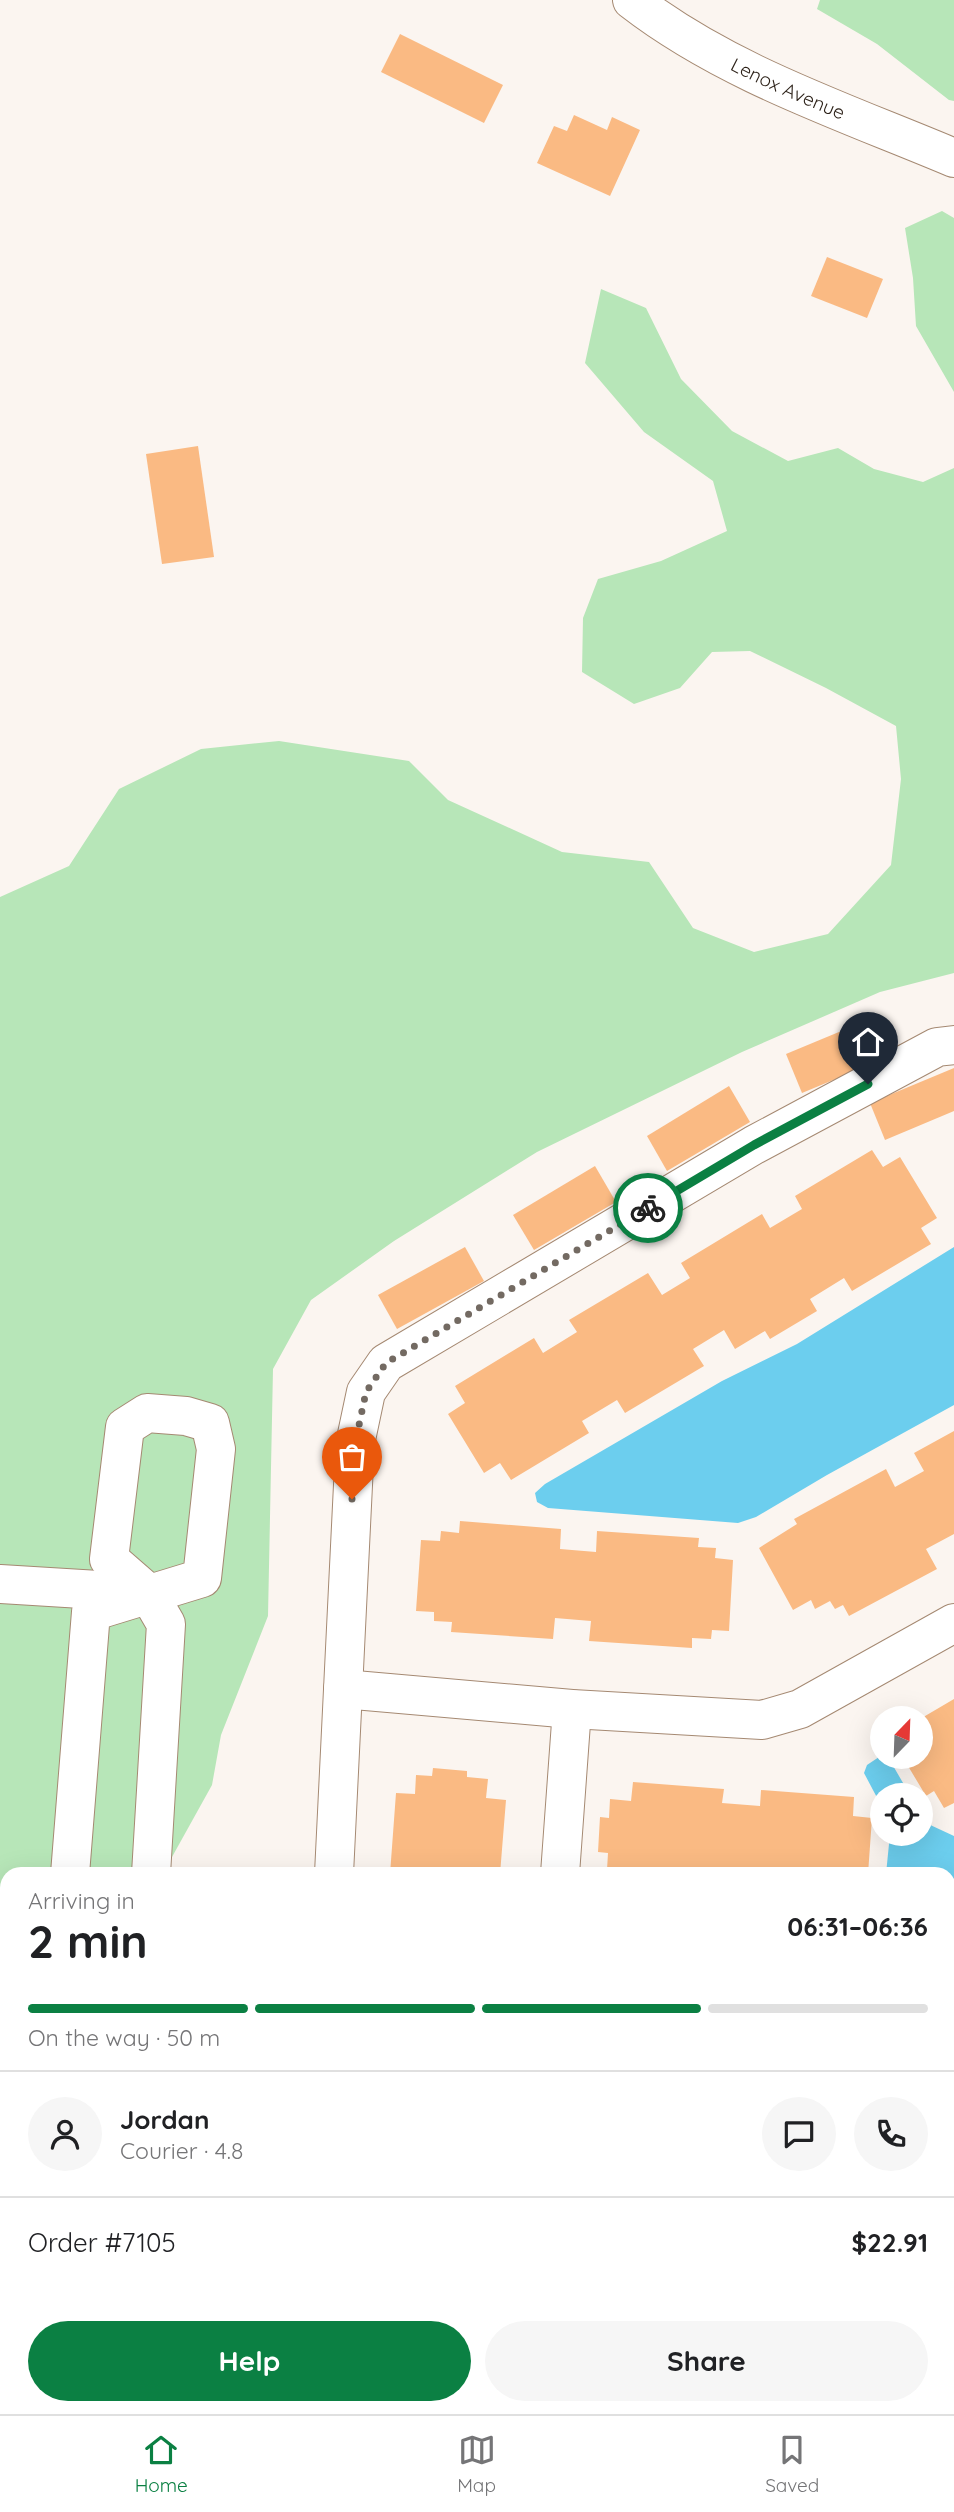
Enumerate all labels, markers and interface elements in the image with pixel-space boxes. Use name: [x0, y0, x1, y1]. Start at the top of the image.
street label: Lenox Avenue: [727, 52, 849, 124]
pin: [838, 1012, 898, 1084]
icon: home: [849, 1023, 887, 1061]
courier: [613, 1173, 683, 1243]
icon: bike: [629, 1189, 667, 1227]
pin: [322, 1427, 382, 1499]
icon: bag: [333, 1438, 371, 1476]
north arrow: [870, 1706, 933, 1769]
map controls: [870, 1706, 933, 1846]
button: locate: [870, 1783, 933, 1846]
text: Arriving in: [28, 1886, 135, 1915]
text: 06:31–06:36: [787, 1910, 928, 1943]
text: 2 min: [28, 1912, 148, 1970]
text: On the way · 50 m: [28, 2023, 220, 2052]
button: person: [28, 2097, 102, 2171]
button: chat: [762, 2097, 836, 2171]
button: phone: [854, 2097, 928, 2171]
text: Jordan: [120, 2103, 209, 2136]
text: Courier · 4.8: [120, 2136, 243, 2165]
text: Order #7105: [28, 2226, 176, 2259]
text: $22.91: [852, 2226, 928, 2259]
button: Help: [28, 2321, 471, 2401]
button: Share: [485, 2321, 928, 2401]
tab: Home: [135, 2431, 188, 2497]
tab: Map: [457, 2431, 496, 2497]
tab: Saved: [765, 2431, 819, 2497]

